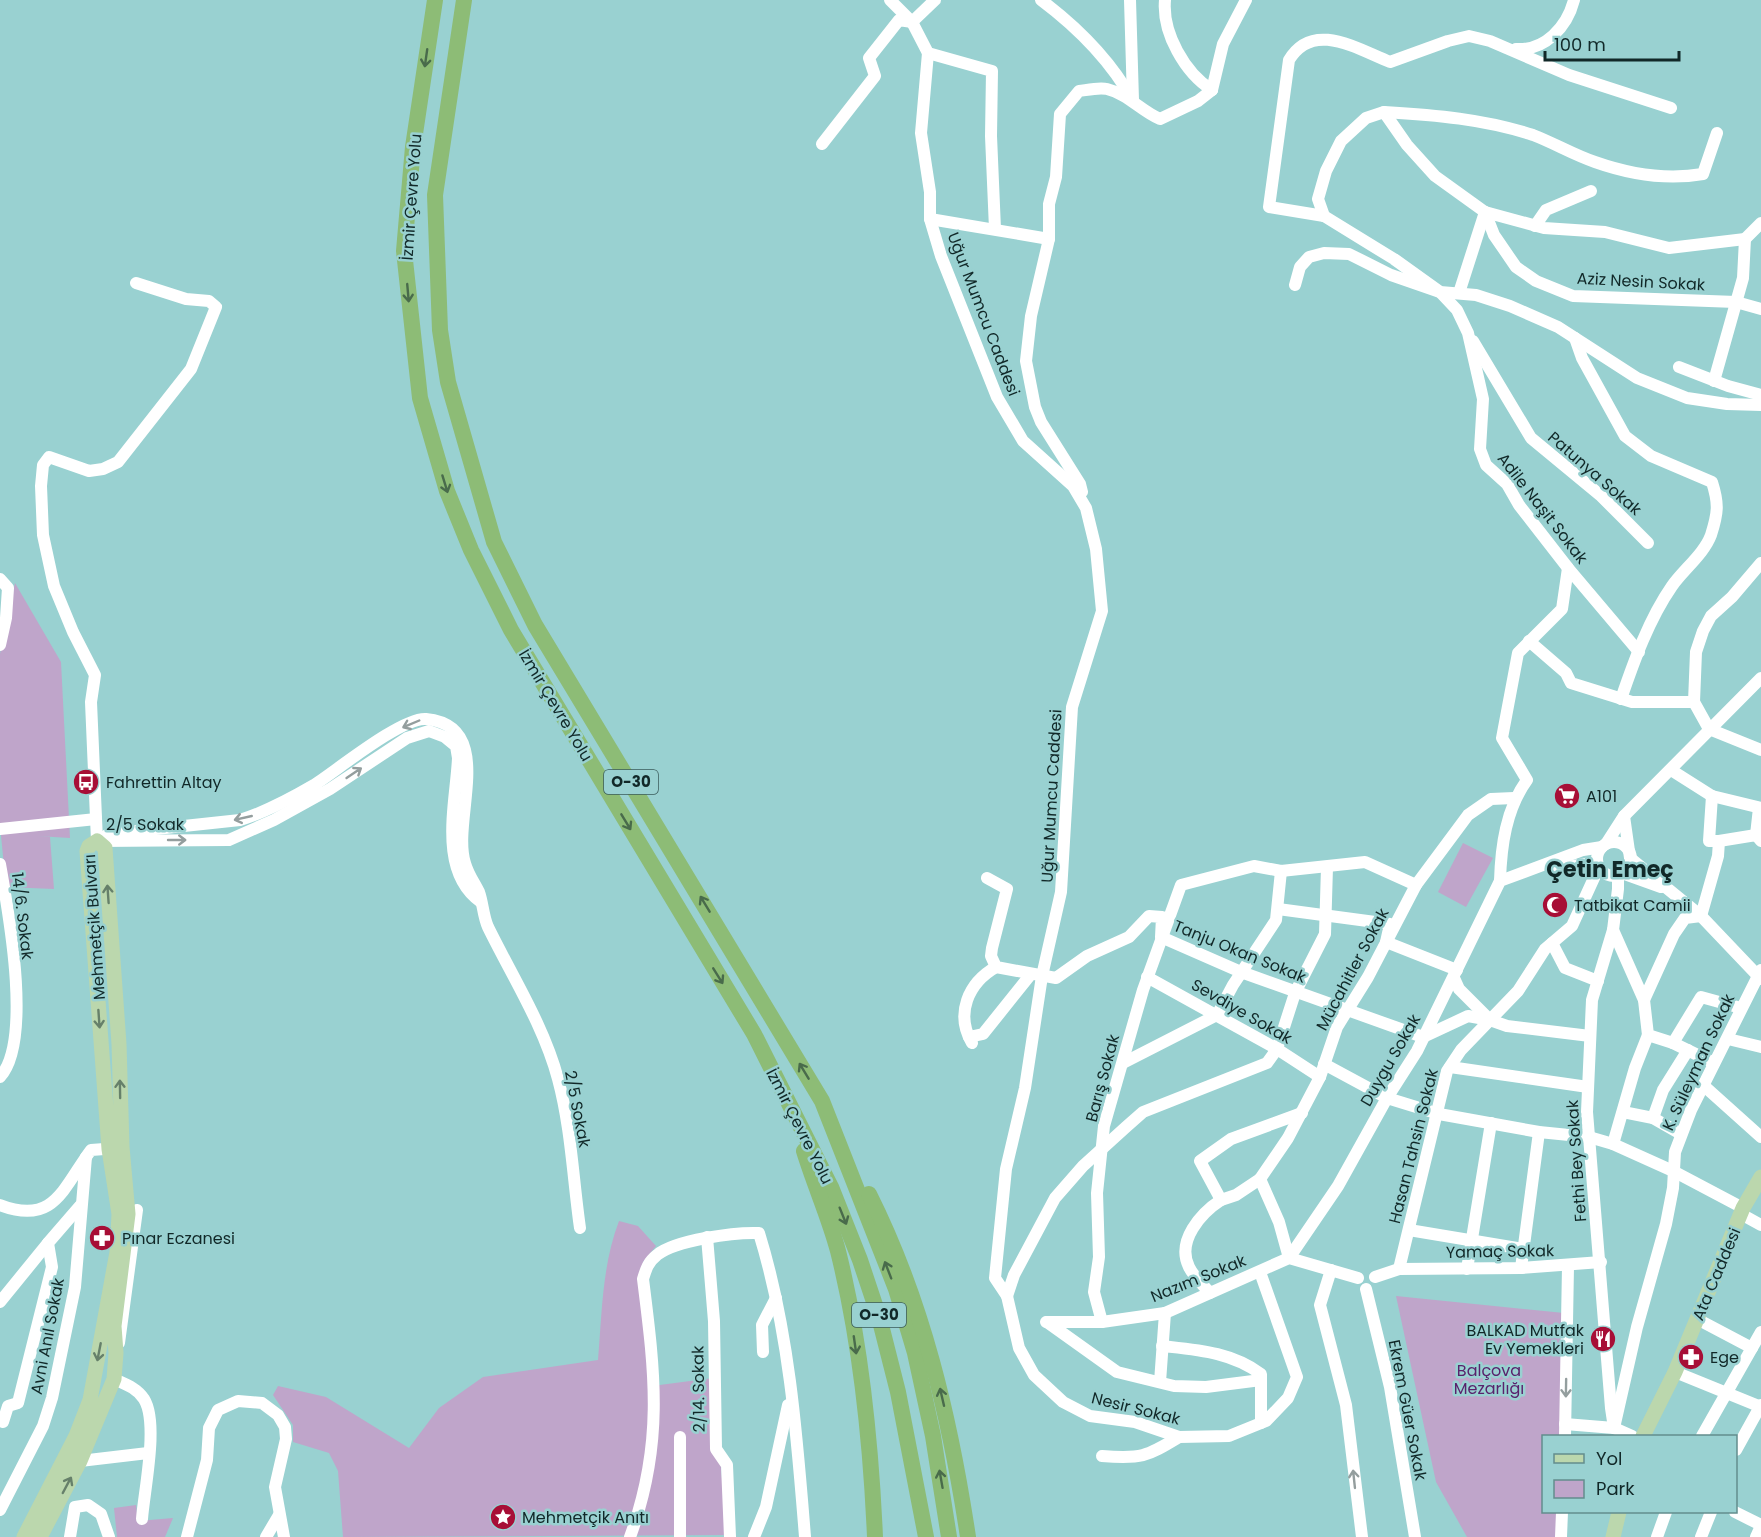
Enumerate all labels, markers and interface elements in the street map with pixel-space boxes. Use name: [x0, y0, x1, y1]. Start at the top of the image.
scale bar: [1545, 24, 1678, 62]
text: 100 m: [1554, 32, 1606, 57]
one-way arrow: [420, 47, 431, 67]
street label: İzmir Çevre Yolu: [396, 133, 427, 261]
street label: Uğur Mumcu Caddesi: [942, 229, 1025, 399]
street label: Aziz Nesin Sokak: [1576, 267, 1706, 296]
one-way arrow: [403, 283, 414, 303]
street label: Patunya Sokak: [1543, 426, 1647, 521]
street label: Adile Naşit Sokak: [1492, 448, 1594, 569]
one-way arrow: [440, 474, 451, 493]
street label: İzmir Çevre Yolu: [513, 645, 598, 766]
street label: Uğur Mumcu Caddesi: [1035, 709, 1068, 883]
one-way arrow: [403, 719, 421, 730]
bus stop icon: Fahrettin Altay: [71, 767, 101, 797]
one-way arrow: [346, 767, 362, 779]
road number: O-30: [604, 770, 658, 794]
place label: Fahrettin Altay: [106, 771, 221, 794]
supermarket icon: A101: [1552, 781, 1582, 811]
place label: A101: [1586, 785, 1617, 808]
street label: 2/5 Sokak: [106, 813, 185, 836]
one-way arrow: [233, 813, 252, 825]
one-way arrow: [620, 813, 632, 830]
one-way arrow: [166, 834, 186, 846]
street label: Mehmetçik Bulvarı: [78, 853, 111, 1001]
district label: Çetin Emeç: [1546, 854, 1674, 885]
street label: 14/6. Sokak: [6, 871, 39, 962]
one-way arrow: [102, 885, 113, 905]
mosque icon: Tatbikat Camii: [1540, 890, 1570, 920]
place label: Tatbikat Camii: [1574, 894, 1691, 917]
one-way arrow: [699, 896, 711, 913]
street label: Mücahitler Sokak: [1310, 903, 1395, 1034]
street label: Tanju Okan Sokak: [1170, 914, 1310, 989]
one-way arrow: [711, 967, 724, 984]
street label: Sevdiye Sokak: [1187, 973, 1297, 1050]
street label: K. Süleyman Sokak: [1657, 989, 1741, 1134]
one-way arrow: [94, 1009, 105, 1029]
street label: Duygu Sokak: [1355, 1009, 1426, 1111]
street label: Barış Sokak: [1080, 1031, 1125, 1125]
one-way arrow: [798, 1063, 810, 1080]
street label: İzmir Çevre Yolu: [760, 1064, 839, 1188]
street label: Hasan Tahsin Sokak: [1383, 1065, 1444, 1226]
street label: 2/5 Sokak: [559, 1069, 596, 1150]
one-way arrow: [115, 1079, 126, 1099]
street label: Fethi Bey Sokak: [1561, 1098, 1592, 1223]
one-way arrow: [838, 1207, 849, 1225]
pharmacy icon: Pınar Eczanesi: [87, 1223, 117, 1253]
street label: Ata Caddesi: [1687, 1224, 1746, 1324]
place label: Pınar Eczanesi: [122, 1227, 235, 1250]
street label: Yamaç Sokak: [1446, 1239, 1555, 1264]
street label: Nazım Sokak: [1147, 1249, 1250, 1308]
one-way arrow: [882, 1261, 893, 1280]
street label: Avni Anıl Sokak: [25, 1275, 70, 1396]
road number: O-30: [852, 1303, 906, 1327]
place label: BALKAD Mutfak Ev Yemekleri: [1466, 1319, 1585, 1360]
restaurant icon: BALKAD Mutfak Ev Yemekleri: [1588, 1324, 1618, 1354]
one-way arrow: [850, 1335, 861, 1355]
street label: Ekrem Güer Sokak: [1383, 1338, 1433, 1483]
one-way arrow: [93, 1342, 104, 1361]
pharmacy icon: Ege: [1676, 1342, 1706, 1372]
street label: 2/14. Sokak: [686, 1345, 711, 1432]
place label: Ege: [1710, 1346, 1739, 1369]
park label: Balçova Mezarlığı: [1454, 1359, 1524, 1400]
one-way arrow: [1560, 1377, 1572, 1397]
street label: Nesir Sokak: [1089, 1386, 1183, 1431]
one-way arrow: [936, 1388, 947, 1407]
legend: [1542, 1435, 1737, 1513]
text: Yol: [1596, 1446, 1622, 1471]
one-way arrow: [935, 1470, 946, 1489]
one-way arrow: [1348, 1470, 1359, 1490]
text: Park: [1596, 1476, 1635, 1501]
one-way arrow: [62, 1477, 73, 1495]
place icon: Mehmetçik Anıtı: [488, 1502, 518, 1532]
place label: Mehmetçik Anıtı: [522, 1506, 649, 1529]

